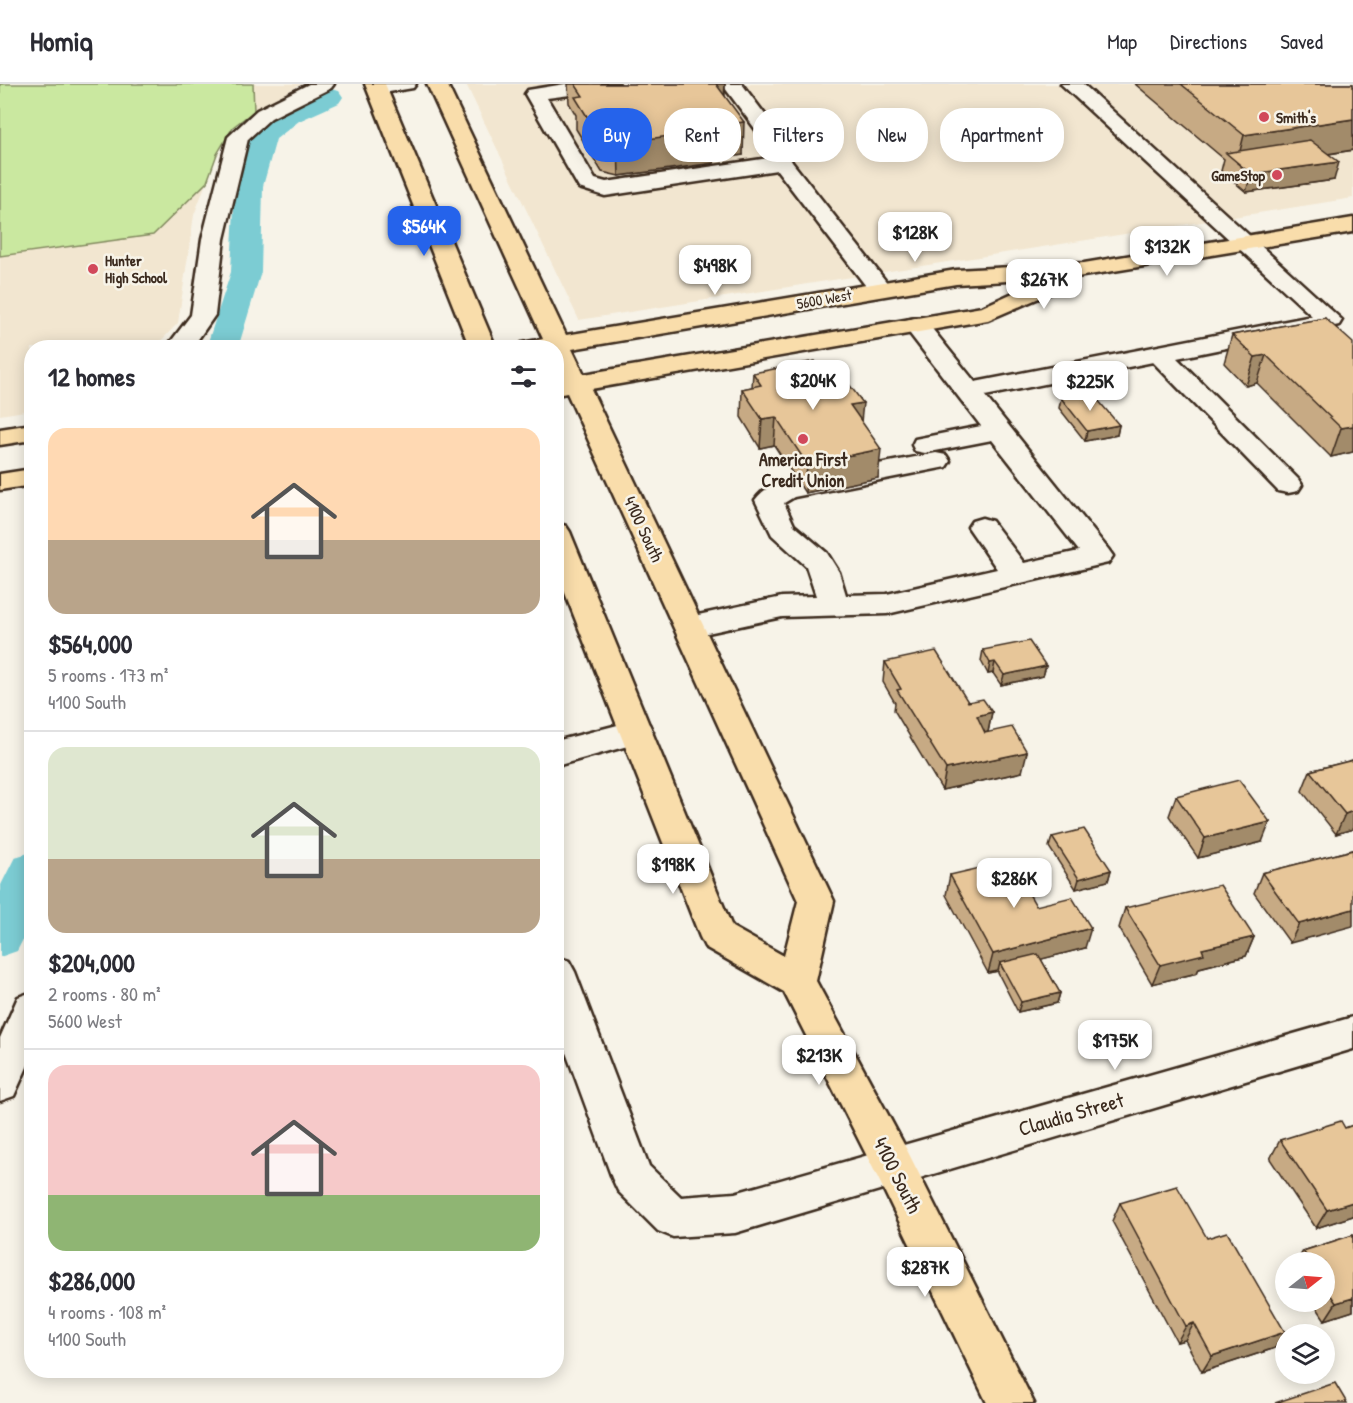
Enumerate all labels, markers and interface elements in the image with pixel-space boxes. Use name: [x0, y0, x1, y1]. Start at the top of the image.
text: Homiq: [30, 22, 93, 60]
text: Map: [1107, 27, 1137, 56]
text: Directions: [1170, 27, 1247, 56]
text: Saved: [1280, 27, 1323, 56]
place label: Smith's: [1276, 107, 1316, 128]
chip: Buy: [582, 108, 652, 162]
chip: Rent: [664, 108, 741, 162]
chip: Filters: [753, 108, 844, 162]
chip: New: [856, 108, 928, 162]
chip: Apartment: [940, 108, 1064, 162]
marker: Smith's: [1257, 110, 1271, 124]
place label: GameStop: [1211, 165, 1266, 187]
marker: GameStop: [1270, 168, 1284, 182]
pin: $564K: [382, 206, 466, 257]
text: $564K: [402, 212, 446, 239]
pin: $128K: [873, 212, 957, 263]
text: $128K: [892, 218, 938, 245]
pin: $132K: [1125, 226, 1209, 277]
text: $132K: [1144, 232, 1190, 259]
pin: $498K: [673, 245, 757, 296]
place label: Hunter High School: [105, 250, 168, 289]
text: $498K: [693, 251, 737, 278]
pin: $267K: [1002, 259, 1086, 310]
marker: Hunter High School: [86, 262, 100, 276]
text: $267K: [1020, 265, 1068, 292]
street label: 5600 West: [795, 284, 854, 314]
text: 12 homes: [48, 359, 135, 394]
icon: filters: [507, 360, 540, 393]
pin: $204K: [771, 360, 855, 411]
pin: $225K: [1048, 361, 1132, 412]
text: $204K: [790, 366, 836, 393]
text: $225K: [1066, 367, 1114, 394]
marker: America First Credit Union: [796, 432, 810, 446]
place label: America First Credit Union: [759, 447, 848, 493]
icon: home: [240, 467, 348, 575]
street label: 4100 South: [618, 492, 670, 566]
text: $564,000: [48, 626, 133, 661]
text: 5 rooms · 173 m²: [48, 661, 168, 688]
text: 4100 South: [48, 688, 126, 715]
icon: home: [240, 786, 348, 894]
pin: $198K: [631, 844, 715, 895]
text: $198K: [651, 850, 695, 877]
pin: $286K: [972, 858, 1056, 909]
text: $286K: [991, 864, 1037, 891]
text: $204,000: [48, 945, 135, 980]
text: 2 rooms · 80 m²: [48, 980, 161, 1007]
text: 5600 West: [48, 1007, 122, 1034]
pin: $175K: [1073, 1020, 1157, 1071]
text: $175K: [1092, 1026, 1138, 1053]
pin: $213K: [777, 1035, 861, 1086]
text: $213K: [796, 1041, 842, 1068]
street label: Claudia Street: [1015, 1085, 1128, 1143]
icon: home: [240, 1104, 348, 1212]
street label: 4100 South: [867, 1132, 930, 1218]
pin: $287K: [883, 1247, 967, 1298]
north arrow: [1275, 1252, 1335, 1312]
map controls: [1275, 1252, 1335, 1384]
text: $287K: [901, 1253, 949, 1280]
text: $286,000: [48, 1263, 135, 1298]
text: 4 rooms · 108 m²: [48, 1298, 166, 1325]
button: layers: [1275, 1324, 1335, 1384]
text: 4100 South: [48, 1325, 126, 1352]

